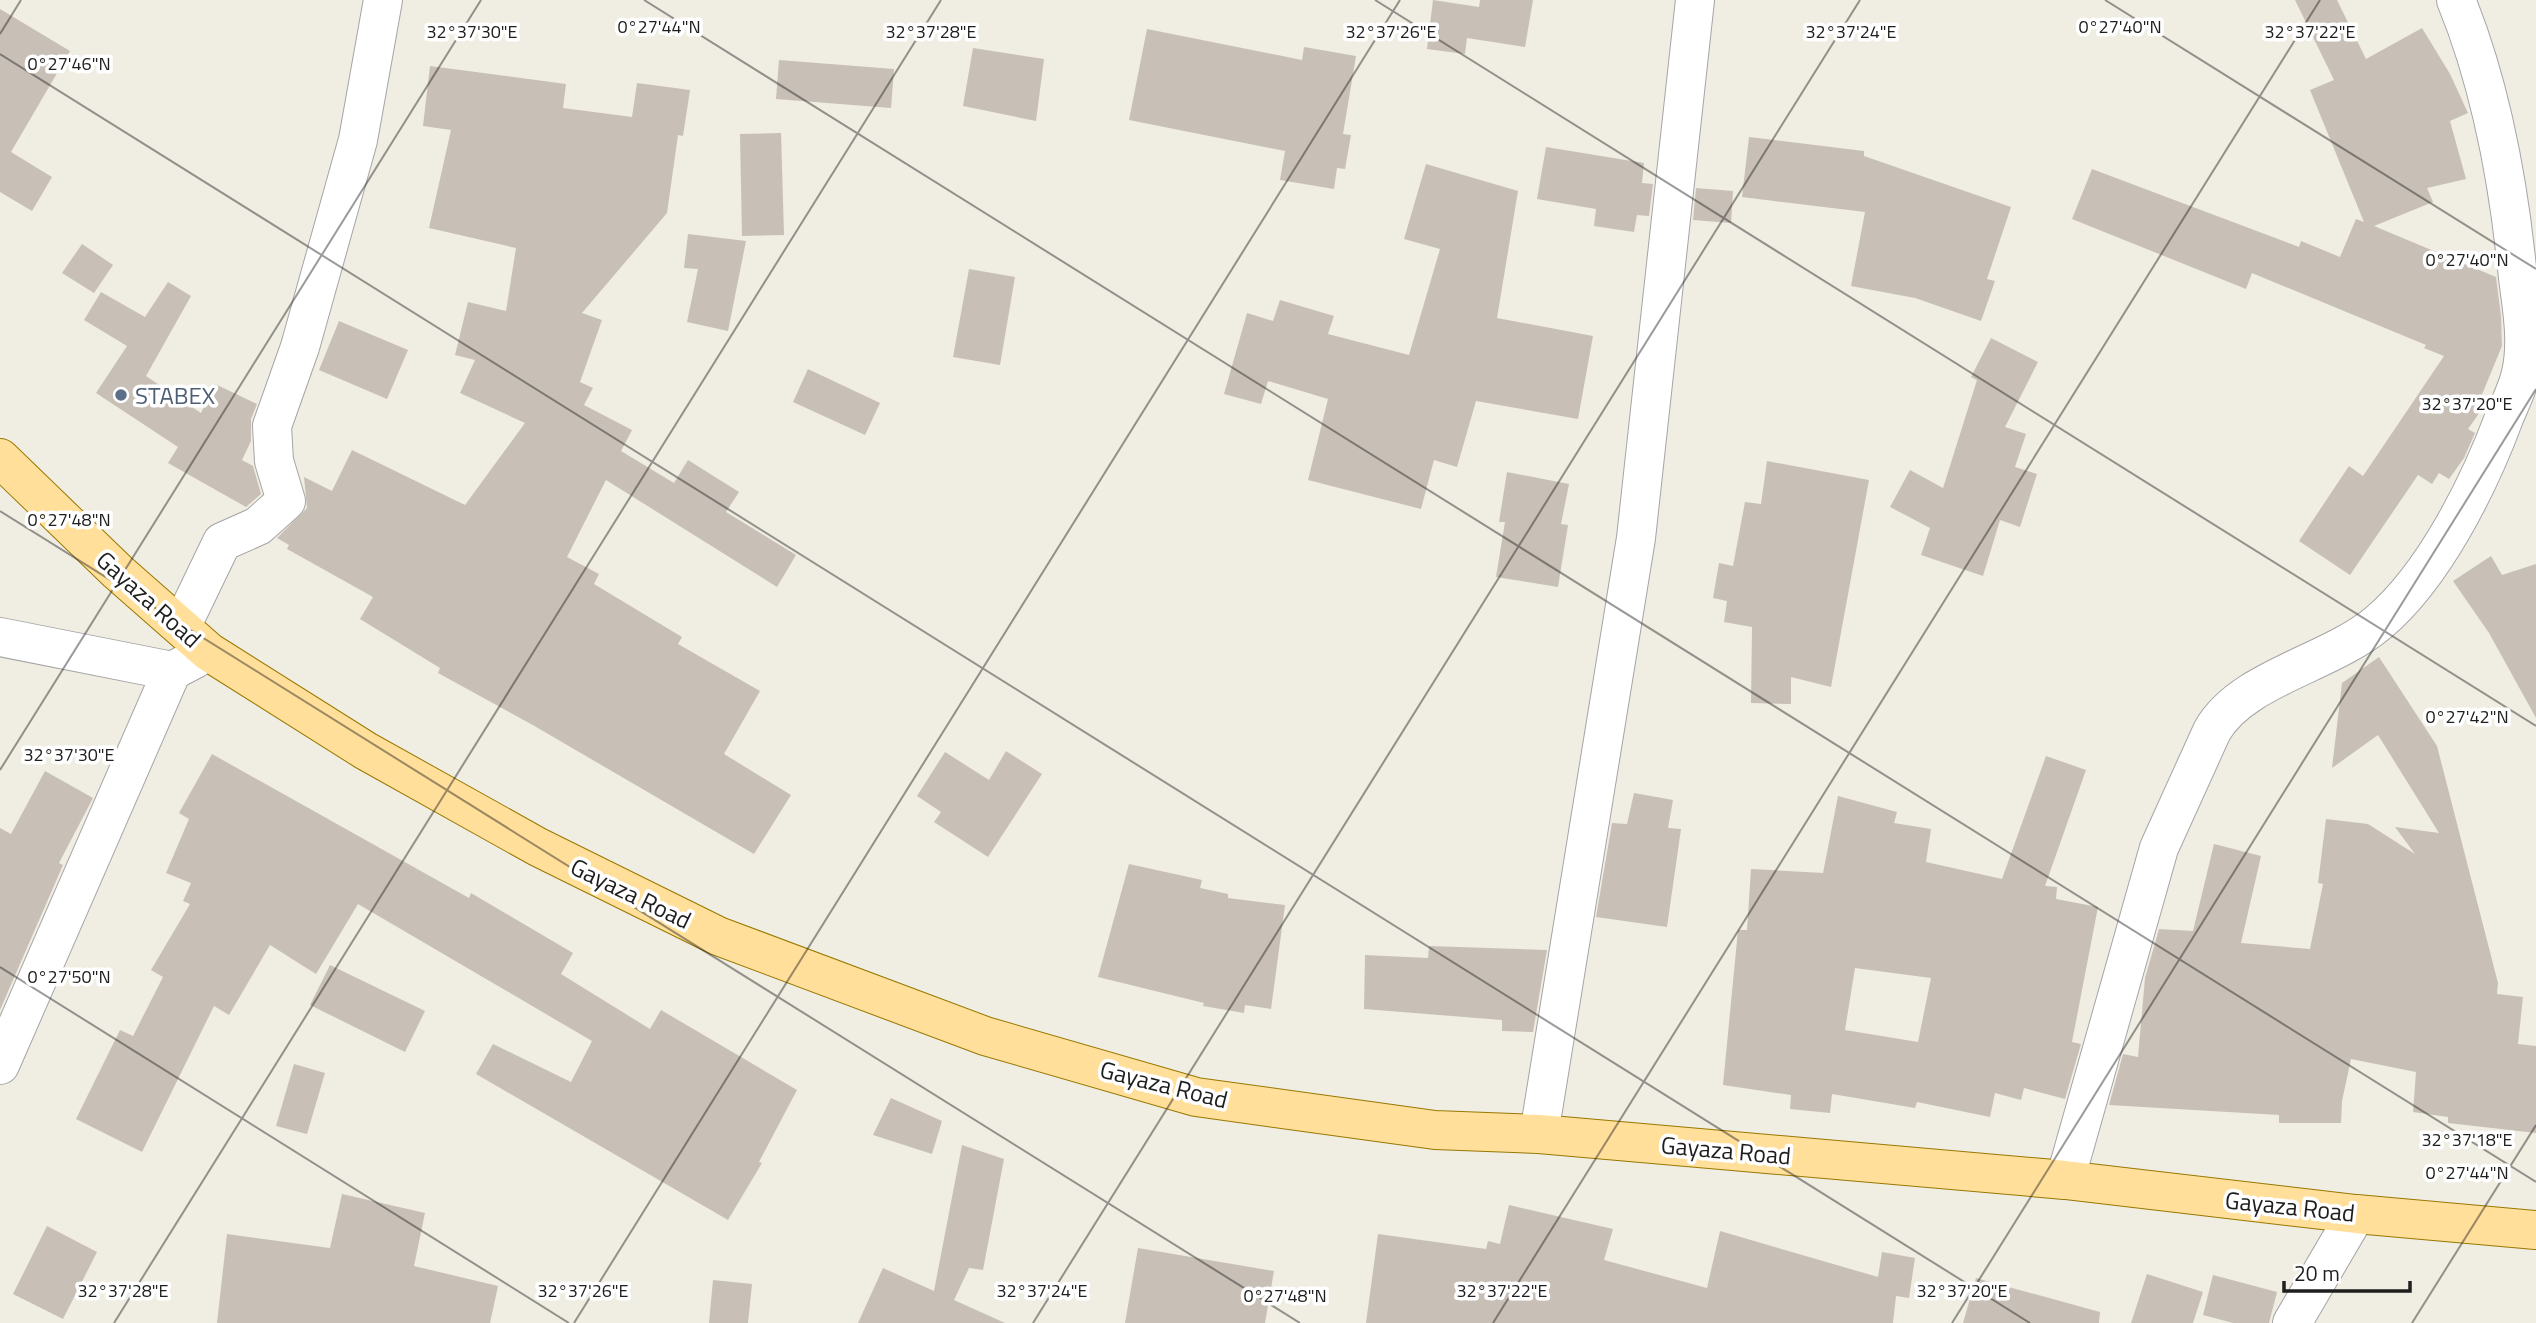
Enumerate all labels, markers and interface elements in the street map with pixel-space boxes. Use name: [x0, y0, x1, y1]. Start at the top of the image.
text: 0°27'44"N: [617, 13, 701, 40]
text: 0°27'40"N: [2078, 13, 2162, 40]
text: 32°37'30"E: [427, 18, 518, 45]
text: 32°37'28"E: [886, 18, 977, 45]
text: 32°37'26"E: [1346, 18, 1437, 45]
text: 32°37'24"E: [1806, 18, 1897, 45]
text: 32°37'22"E: [2265, 18, 2356, 45]
text: 0°27'46"N: [27, 50, 111, 77]
text: 0°27'40"N: [2425, 246, 2509, 273]
place label: STABEX: [135, 377, 215, 413]
marker: STABEX: [113, 387, 129, 403]
text: 32°37'20"E: [2422, 390, 2513, 417]
text: 0°27'48"N: [27, 506, 111, 533]
street label: Gayaza Road: [89, 542, 209, 656]
text: 0°27'42"N: [2425, 703, 2509, 730]
text: 32°37'30"E: [24, 741, 115, 768]
street label: Gayaza Road: [565, 848, 697, 938]
text: 0°27'50"N: [27, 963, 111, 990]
street label: Gayaza Road: [1096, 1051, 1232, 1117]
street label: Gayaza Road: [1660, 1126, 1792, 1174]
text: 32°37'18"E: [2422, 1126, 2513, 1153]
text: 0°27'44"N: [2425, 1159, 2509, 1186]
street label: Gayaza Road: [2223, 1181, 2357, 1231]
scale bar: [2284, 1250, 2410, 1294]
text: 20 m: [2294, 1257, 2340, 1289]
text: 32°37'28"E: [78, 1277, 169, 1304]
text: 32°37'26"E: [538, 1277, 629, 1304]
text: 32°37'24"E: [997, 1277, 1088, 1304]
text: 32°37'22"E: [1457, 1277, 1548, 1304]
text: 32°37'20"E: [1917, 1277, 2008, 1304]
text: 0°27'48"N: [1243, 1282, 1327, 1309]

